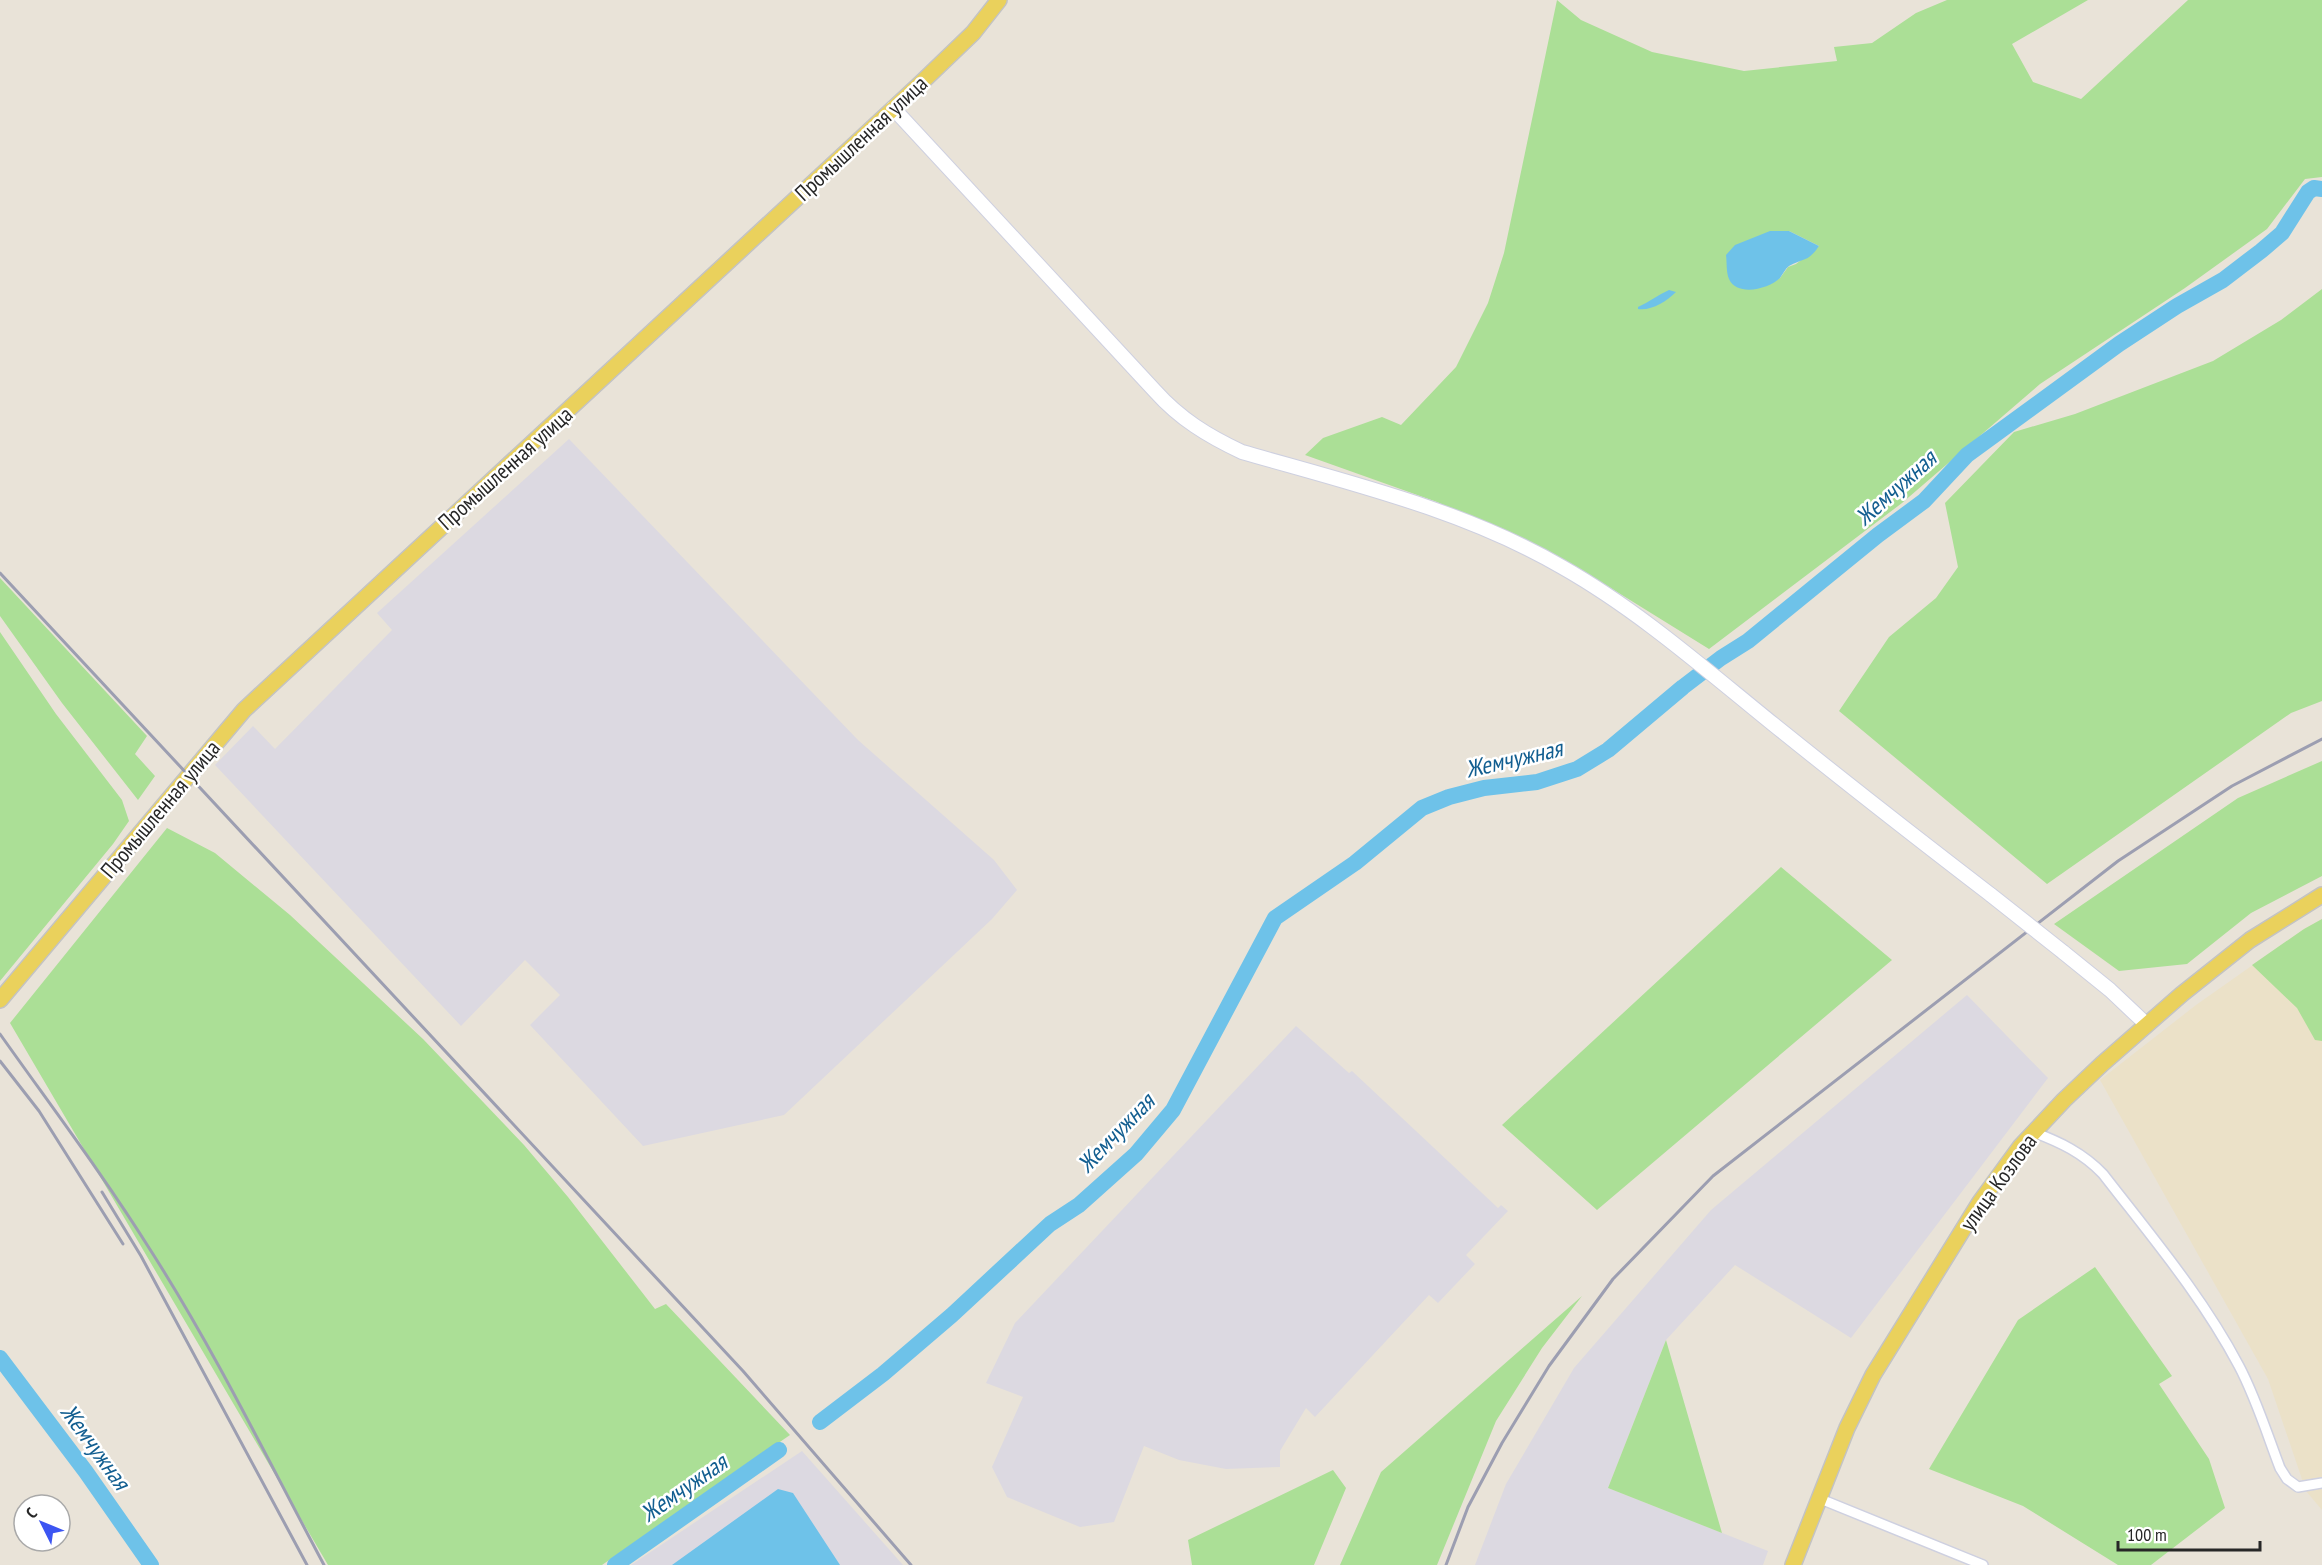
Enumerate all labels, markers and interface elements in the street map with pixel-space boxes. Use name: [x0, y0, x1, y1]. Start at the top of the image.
street label: Промышленная улица: [789, 69, 933, 207]
street label: Промышленная улица: [432, 400, 578, 536]
water label: Жемчужная: [1848, 442, 1944, 533]
water label: Жемчужная: [1462, 732, 1567, 785]
street label: Промышленная улица: [94, 734, 226, 884]
water label: Жемчужная: [1070, 1085, 1162, 1179]
street label: улица Козлова: [1953, 1128, 2043, 1236]
water label: Жемчужная: [53, 1397, 138, 1497]
water label: Жемчужная: [634, 1446, 734, 1529]
north arrow: [12, 1493, 72, 1553]
text: С: [21, 1503, 41, 1522]
scale bar: [2118, 1514, 2260, 1552]
text: 100 m: [2127, 1523, 2167, 1546]

